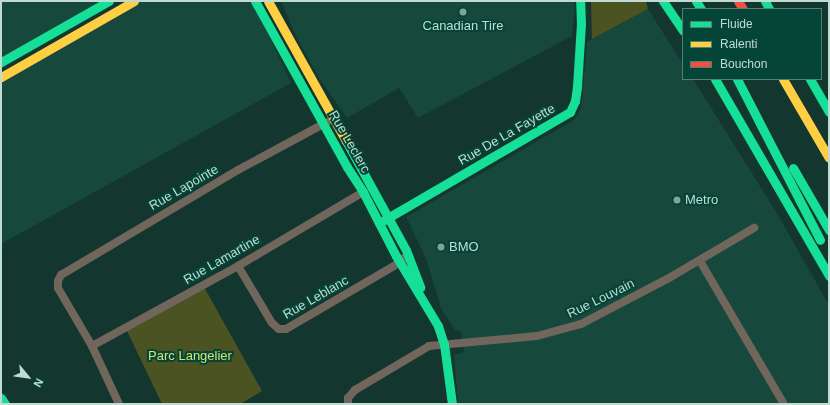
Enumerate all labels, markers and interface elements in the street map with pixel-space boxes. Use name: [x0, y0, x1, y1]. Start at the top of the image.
marker: Canadian Tire: [458, 7, 468, 17]
legend: [682, 8, 822, 80]
text: Fluide: [720, 17, 753, 31]
place label: Canadian Tire: [422, 18, 504, 34]
text: Ralenti: [720, 37, 757, 51]
text: Bouchon: [720, 57, 767, 71]
street label: Rue De La Fayette: [456, 101, 558, 169]
street label: Rue Leclerc: [325, 108, 373, 176]
street label: Rue Lapointe: [147, 162, 221, 214]
place label: Metro: [685, 192, 718, 208]
marker: Metro: [672, 195, 682, 205]
street label: Rue Lamartine: [181, 232, 263, 288]
place label: BMO: [449, 239, 479, 255]
marker: BMO: [436, 242, 446, 252]
street label: Rue Leblanc: [280, 273, 352, 323]
street label: Rue Louvain: [565, 276, 637, 322]
park label: Parc Langelier: [148, 348, 232, 364]
north arrow: [8, 357, 48, 397]
text: N: [31, 376, 46, 389]

